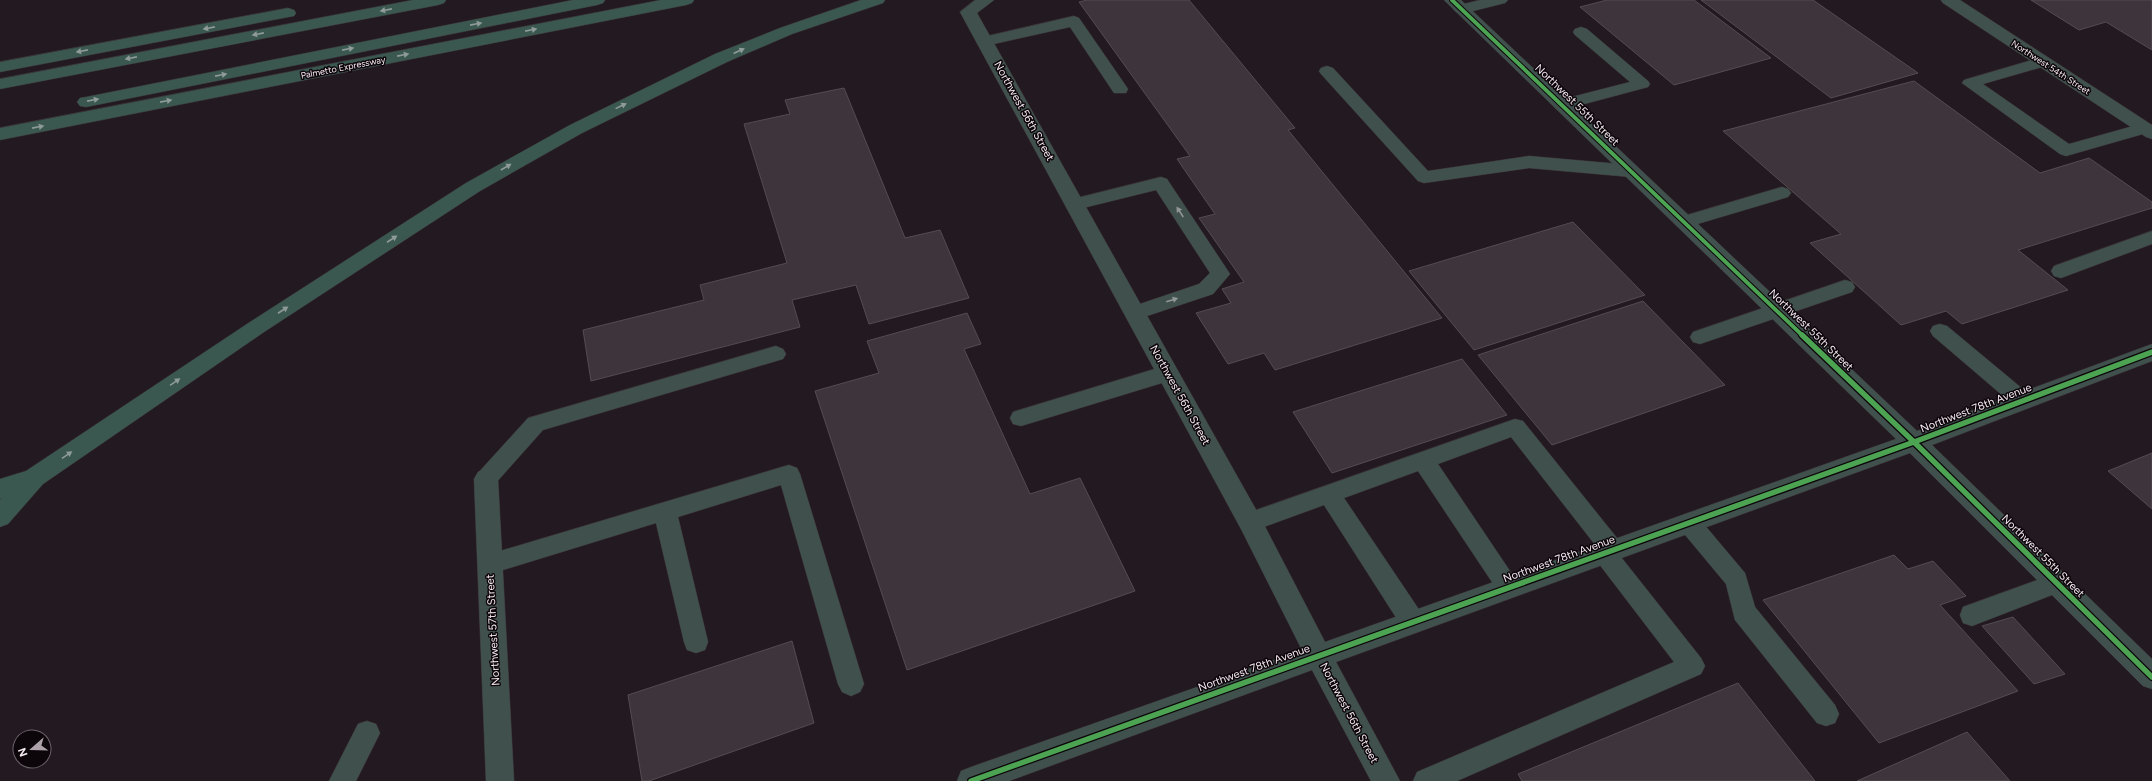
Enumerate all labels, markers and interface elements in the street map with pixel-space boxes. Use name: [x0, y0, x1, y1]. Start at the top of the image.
one-way arrow: [380, 7, 392, 13]
one-way arrow: [470, 21, 482, 27]
one-way arrow: [203, 25, 216, 31]
one-way arrow: [525, 27, 537, 33]
one-way arrow: [252, 31, 265, 37]
street label: Northwest 54th Street: [2009, 37, 2093, 97]
one-way arrow: [342, 46, 354, 52]
one-way arrow: [733, 47, 745, 53]
one-way arrow: [76, 49, 88, 55]
one-way arrow: [397, 51, 409, 57]
street label: Palmetto Expressway: [300, 53, 386, 81]
one-way arrow: [125, 56, 137, 62]
street label: Northwest 56th Street: [991, 59, 1057, 163]
street label: Northwest 55th Street: [1532, 61, 1622, 149]
one-way arrow: [215, 71, 227, 77]
one-way arrow: [87, 97, 99, 103]
one-way arrow: [160, 98, 172, 104]
one-way arrow: [615, 103, 627, 109]
one-way arrow: [32, 123, 44, 129]
one-way arrow: [500, 164, 512, 171]
one-way arrow: [1176, 206, 1183, 218]
one-way arrow: [387, 235, 397, 243]
street label: Northwest 55th Street: [1766, 286, 1856, 374]
one-way arrow: [1167, 297, 1179, 303]
one-way arrow: [278, 306, 288, 314]
street label: Northwest 56th Street: [1147, 343, 1213, 447]
one-way arrow: [170, 378, 180, 386]
street label: Northwest 78th Avenue: [1918, 381, 2034, 435]
one-way arrow: [62, 451, 73, 459]
street label: Northwest 55th Street: [1999, 512, 2087, 600]
street label: Northwest 78th Avenue: [1501, 533, 1617, 585]
street label: Northwest 57th Street: [484, 574, 502, 686]
street label: Northwest 78th Avenue: [1196, 642, 1312, 694]
street label: Northwest 56th Street: [1317, 661, 1381, 765]
north arrow: [12, 729, 52, 769]
text: N: [16, 746, 31, 758]

